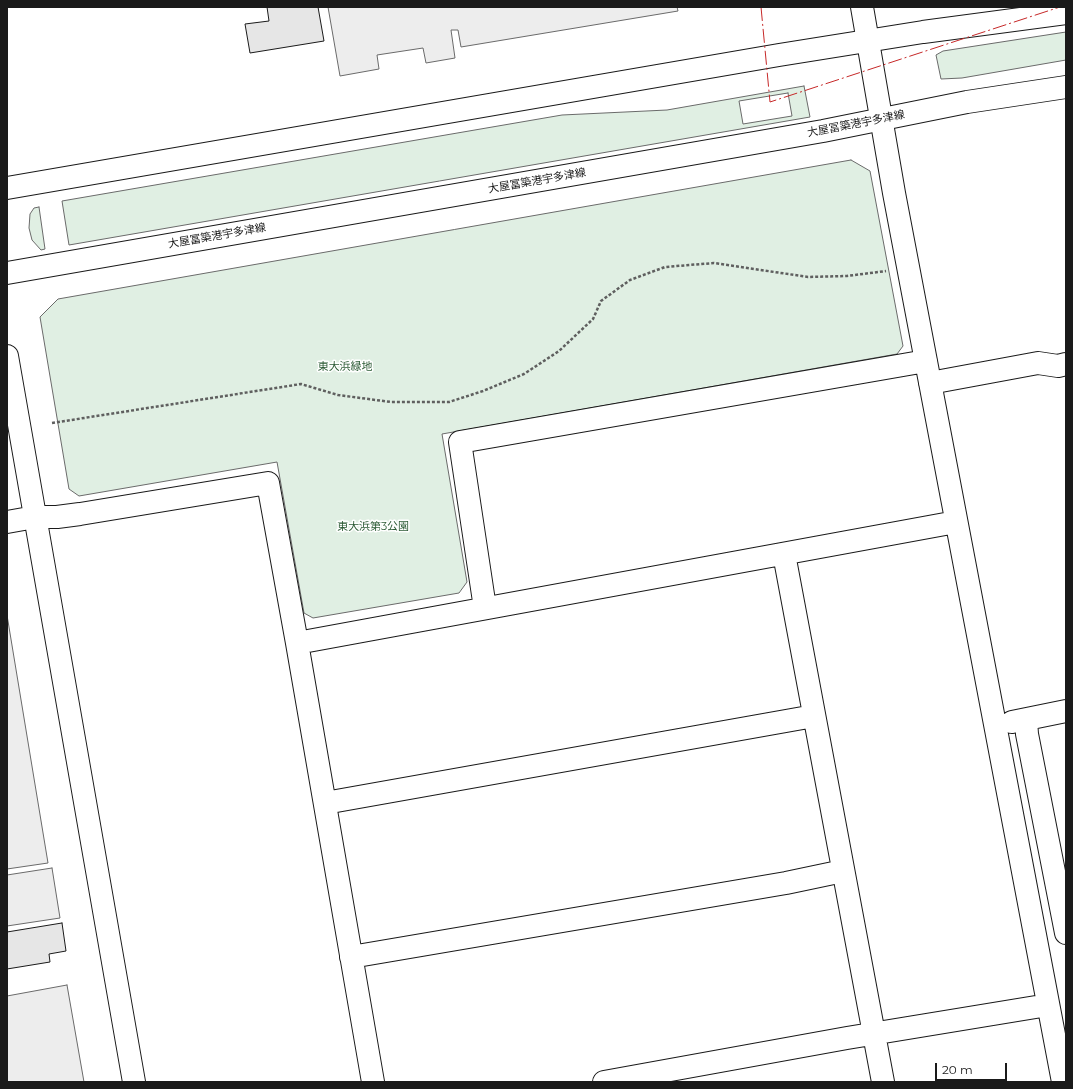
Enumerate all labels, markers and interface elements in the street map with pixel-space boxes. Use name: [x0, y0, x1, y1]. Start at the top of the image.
street label: 大屋冨築港宇多津線: [806, 108, 906, 140]
street label: 大屋冨築港宇多津線: [487, 166, 587, 196]
street label: 大屋冨築港宇多津線: [167, 221, 267, 251]
park label: 東大浜緑地: [318, 360, 372, 374]
park label: 東大浜第3公園: [337, 520, 409, 534]
scale bar: [937, 1055, 1009, 1081]
text: 20 m: [942, 1062, 973, 1077]

